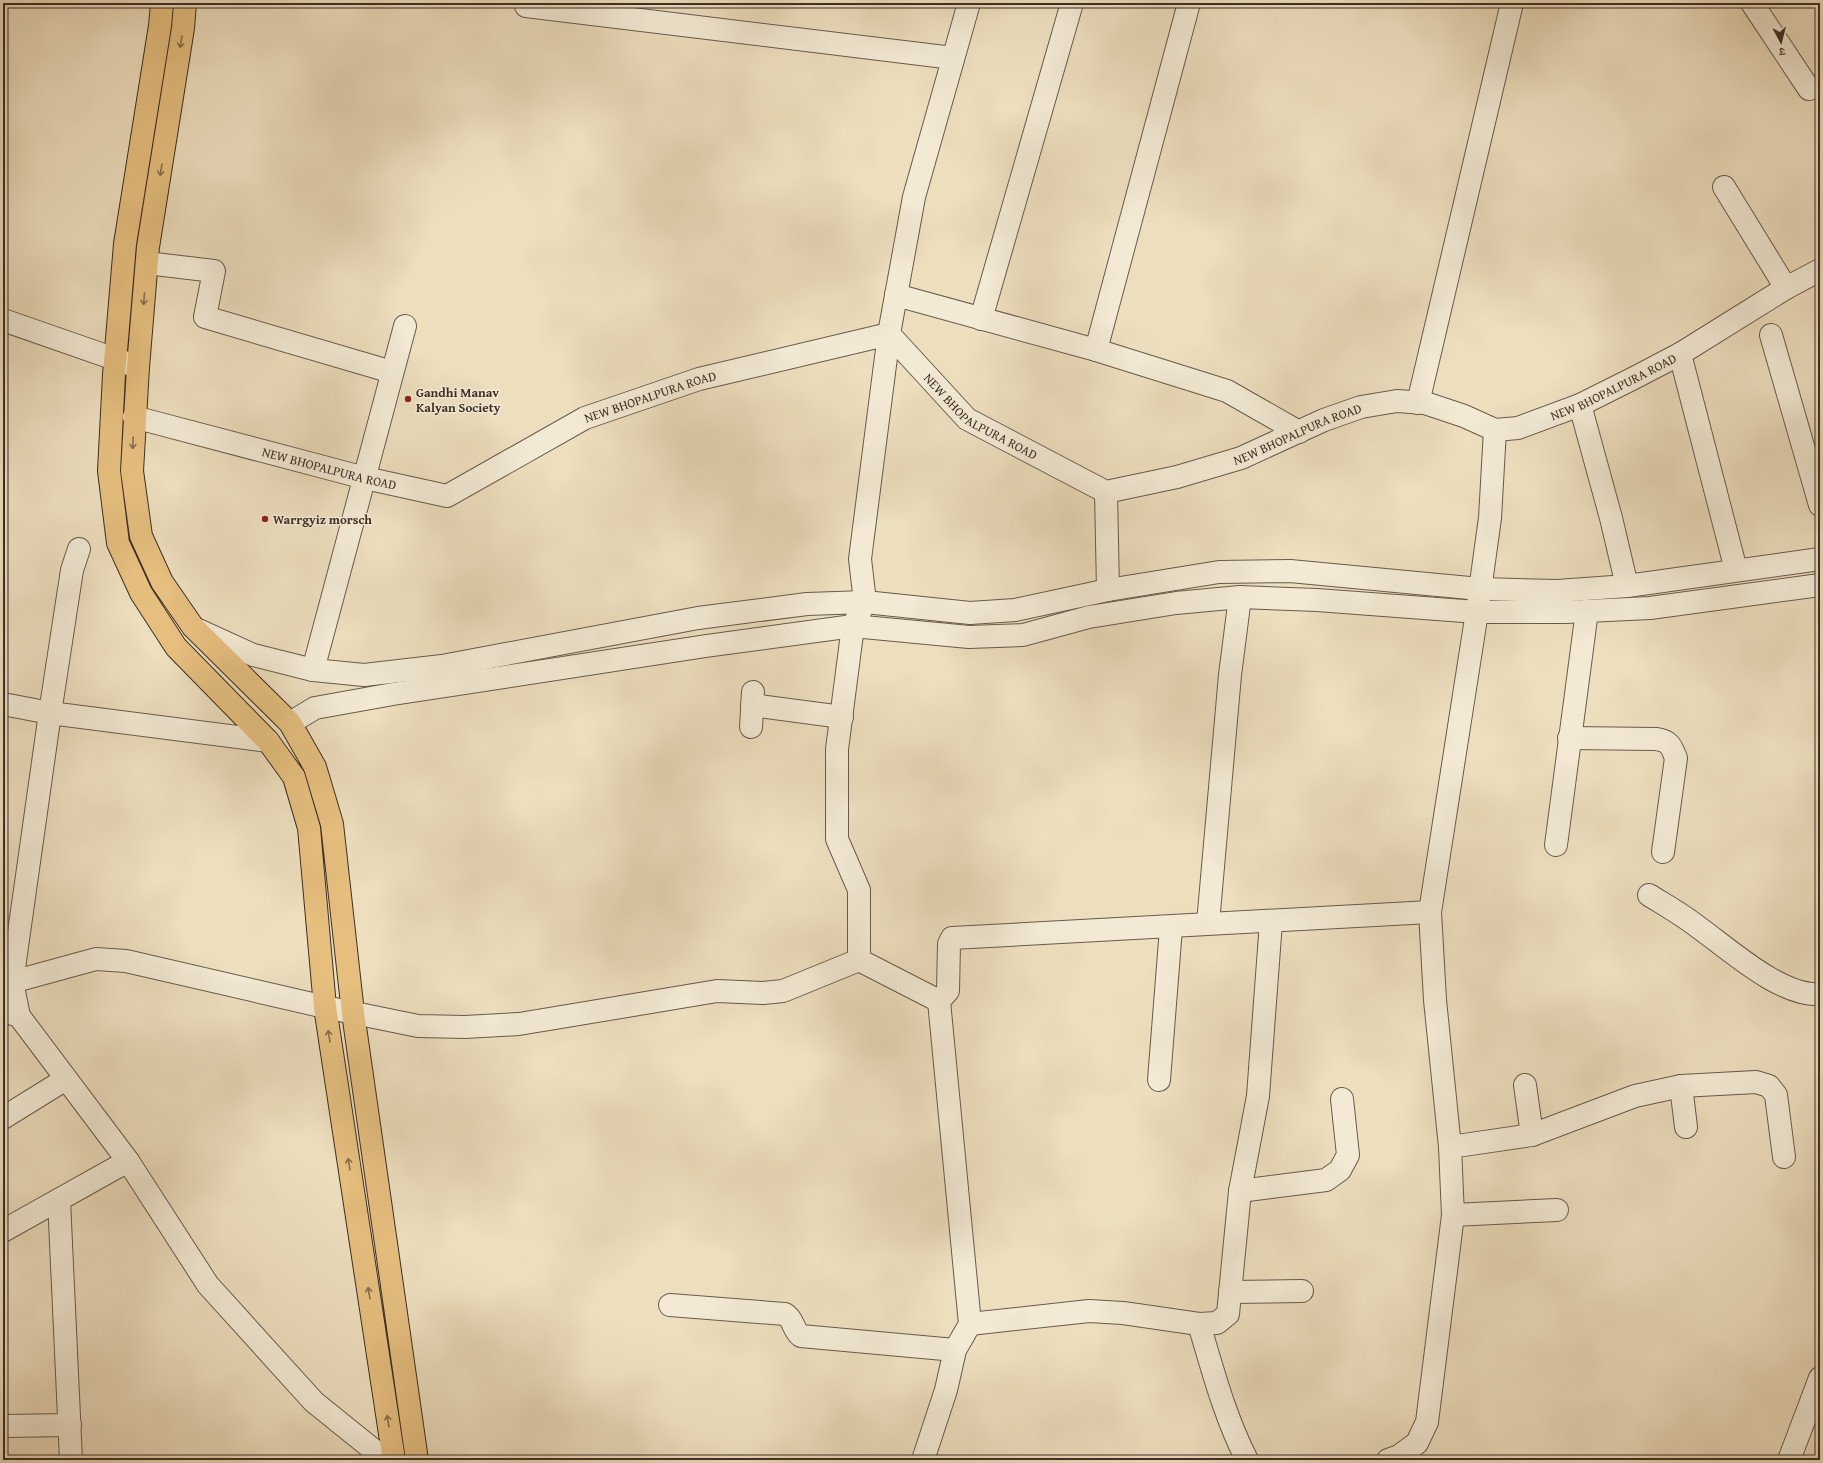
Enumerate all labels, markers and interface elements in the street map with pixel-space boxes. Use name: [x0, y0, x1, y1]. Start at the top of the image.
north arrow: [1761, 22, 1801, 62]
one-way arrow: [177, 35, 185, 48]
text: उ: [1777, 44, 1787, 60]
one-way arrow: [157, 163, 165, 176]
one-way arrow: [140, 292, 147, 305]
street label: NEW BHOPALPURA ROAD: [1548, 349, 1680, 425]
street label: NEW BHOPALPURA ROAD: [582, 366, 718, 428]
street label: NEW BHOPALPURA ROAD: [919, 369, 1041, 464]
place label: Gandhi Manav Kalyan Society: [416, 383, 501, 417]
marker: Gandhi Manav Kalyan Society: [403, 394, 413, 404]
street label: NEW BHOPALPURA ROAD: [1231, 399, 1364, 470]
one-way arrow: [129, 436, 137, 449]
street label: NEW BHOPALPURA ROAD: [260, 442, 398, 495]
place label: Warrgyiz morsch: [273, 510, 372, 529]
marker: Warrgyiz morsch: [260, 514, 270, 524]
one-way arrow: [325, 1030, 333, 1043]
one-way arrow: [345, 1158, 353, 1171]
one-way arrow: [364, 1287, 372, 1300]
one-way arrow: [384, 1415, 392, 1428]

